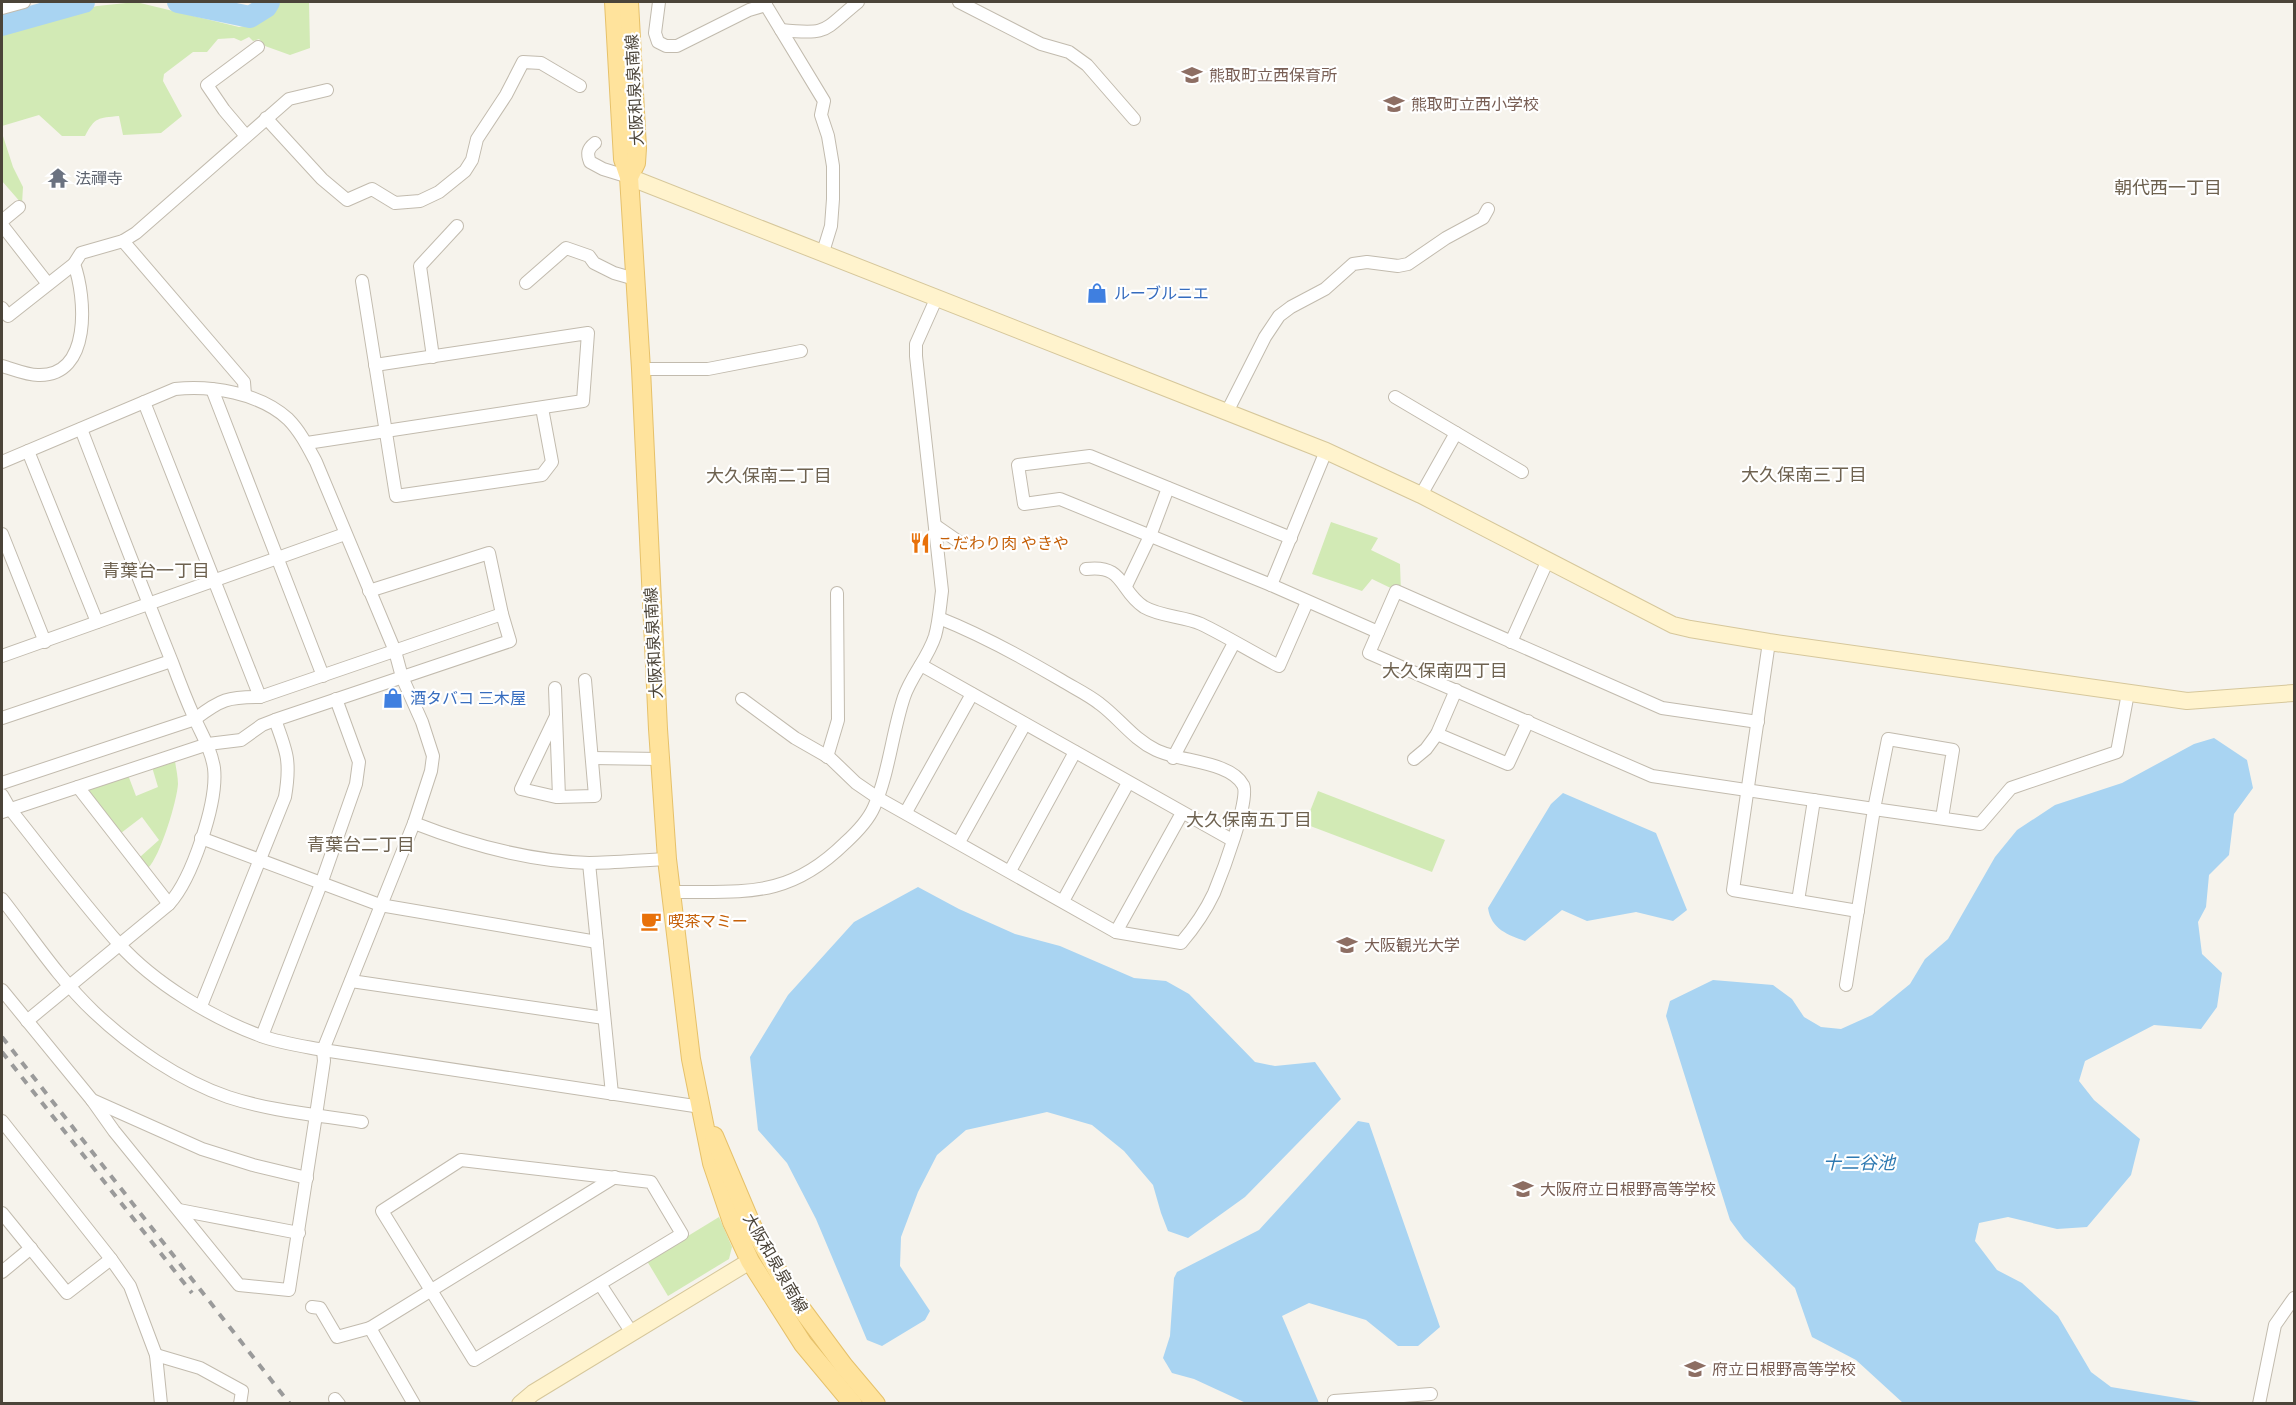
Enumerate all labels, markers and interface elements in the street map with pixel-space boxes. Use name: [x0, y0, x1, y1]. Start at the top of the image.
street label: 大阪和泉泉南線: [622, 34, 647, 146]
school or university icon: 熊取町立西保育所: [1180, 63, 1204, 87]
place label: 熊取町立西保育所: [1209, 66, 1337, 85]
school or university icon: 熊取町立西小学校: [1382, 92, 1406, 116]
place label: 熊取町立西小学校: [1411, 95, 1539, 114]
temple icon: 法禪寺: [46, 166, 70, 190]
place label: 法禪寺: [75, 169, 123, 188]
district label: 朝代西一丁目: [2114, 177, 2222, 199]
shop icon: ルーブルニエ: [1085, 281, 1109, 305]
place label: ルーブルニエ: [1114, 284, 1209, 303]
district label: 大久保南三丁目: [1741, 464, 1867, 486]
district label: 大久保南二丁目: [706, 465, 832, 487]
restaurant icon: こだわり肉 やきや: [908, 531, 932, 555]
place label: こだわり肉 やきや: [937, 534, 1069, 553]
district label: 青葉台一丁目: [102, 560, 210, 582]
street label: 大阪和泉泉南線: [641, 587, 666, 699]
district label: 大久保南四丁目: [1382, 660, 1508, 682]
shop icon: 酒タバコ 三木屋: [381, 686, 405, 710]
place label: 酒タバコ 三木屋: [410, 689, 526, 708]
district label: 大久保南五丁目: [1186, 809, 1312, 831]
district label: 青葉台二丁目: [307, 834, 415, 856]
cafe icon: 喫茶マミー: [639, 909, 663, 933]
place label: 喫茶マミー: [668, 912, 748, 931]
school or university icon: 大阪観光大学: [1335, 933, 1359, 957]
place label: 大阪観光大学: [1364, 936, 1460, 955]
water label: 十二谷池: [1823, 1152, 1897, 1174]
school or university icon: 大阪府立日根野高等学校: [1511, 1177, 1535, 1201]
place label: 大阪府立日根野高等学校: [1540, 1180, 1716, 1199]
street label: 大阪和泉泉南線: [739, 1210, 812, 1317]
school or university icon: 府立日根野高等学校: [1683, 1357, 1707, 1381]
place label: 府立日根野高等学校: [1712, 1360, 1856, 1379]

